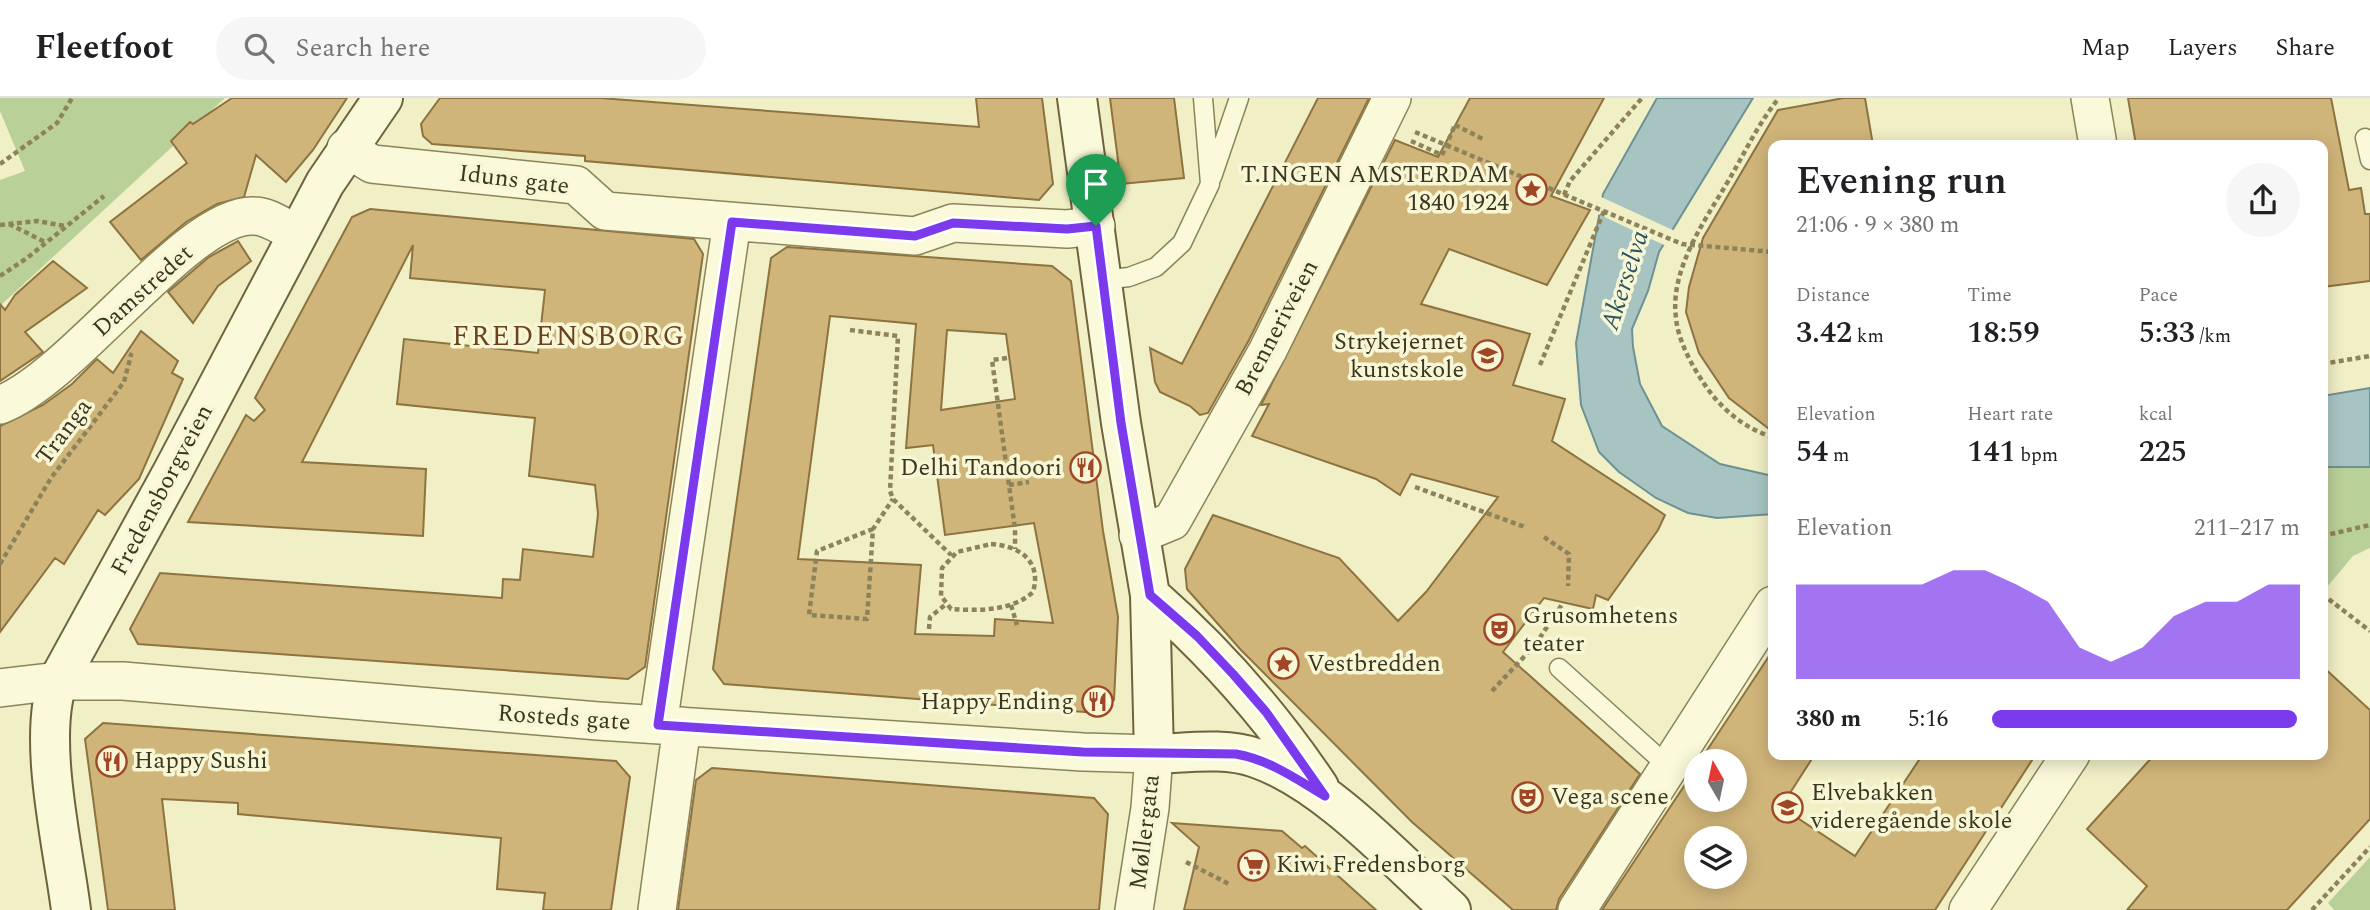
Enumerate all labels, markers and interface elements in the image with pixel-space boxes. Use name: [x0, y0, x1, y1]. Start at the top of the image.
search box: [216, 17, 706, 80]
text: Fleetfoot: [35, 23, 174, 73]
text: Search here: [296, 28, 430, 68]
icon: search: [240, 29, 278, 67]
text: Map: [2081, 30, 2130, 66]
text: Layers: [2168, 30, 2238, 66]
text: Share: [2276, 30, 2335, 66]
text: Evening run: [1796, 153, 2007, 211]
pin: [1066, 154, 1126, 226]
street label: Iduns gate: [457, 155, 571, 205]
place label: T.INGEN AMSTERDAM 1840 1924: [1241, 157, 1509, 221]
button: share: [2226, 163, 2300, 237]
icon: arrive: [1077, 165, 1115, 203]
place icon: T.INGEN AMSTERDAM 1840 1924: [1515, 172, 1549, 206]
text: 21:06 · 9 × 380 m: [1796, 208, 1960, 243]
water label: Akerselva: [1590, 225, 1660, 336]
street label: Damstredet: [85, 236, 201, 346]
street label: Brenneriveien: [1226, 253, 1328, 403]
text: Distance: [1796, 281, 1870, 310]
text: Time: [1967, 281, 2012, 310]
text: Pace: [2139, 281, 2178, 310]
text: 3.42: [1796, 310, 1852, 356]
text: 18:59: [1967, 310, 2039, 356]
text: 5:33: [2139, 310, 2195, 356]
district label: FREDENSBORG: [452, 315, 686, 358]
text: km: [1852, 322, 1884, 351]
text: /km: [2195, 322, 2231, 351]
place label: Strykejernet kunstskole: [1334, 324, 1464, 388]
school or university icon: Strykejernet kunstskole: [1470, 339, 1504, 373]
street label: Tranga: [27, 391, 101, 473]
street label: Fredensborgveien: [102, 398, 222, 582]
text: Elevation: [1796, 400, 1876, 429]
text: Heart rate: [1967, 400, 2053, 429]
text: kcal: [2139, 400, 2173, 429]
text: 54: [1796, 429, 1828, 475]
text: 141: [1967, 429, 2016, 475]
text: 225: [2139, 429, 2187, 475]
text: m: [1828, 441, 1849, 470]
text: bpm: [2016, 441, 2058, 470]
place label: Delhi Tandoori: [900, 450, 1062, 486]
restaurant icon: Delhi Tandoori: [1068, 451, 1102, 485]
text: Elevation: [1796, 511, 1892, 546]
text: 211–217 m: [2194, 511, 2300, 546]
place label: Grusomhetens teater: [1523, 598, 1678, 662]
theatre icon: Grusomhetens teater: [1483, 613, 1517, 647]
place label: Vestbredden: [1307, 646, 1441, 682]
place icon: Vestbredden: [1267, 647, 1301, 681]
place label: Happy Ending: [921, 684, 1074, 720]
restaurant icon: Happy Ending: [1080, 685, 1114, 719]
street label: Rosteds gate: [496, 695, 632, 741]
text: 380 m: [1796, 702, 1861, 737]
text: 5:16: [1908, 702, 1948, 737]
place label: Happy Sushi: [134, 743, 268, 779]
restaurant icon: Happy Sushi: [94, 744, 128, 778]
north arrow: [1684, 749, 1746, 812]
map controls: [1684, 749, 1747, 889]
street label: Møllergata: [1120, 772, 1170, 892]
place label: Elvebakken videregående skole: [1810, 775, 2012, 839]
place label: Vega scene: [1551, 779, 1669, 815]
theatre icon: Vega scene: [1511, 780, 1545, 814]
school or university icon: Elvebakken videregående skole: [1771, 790, 1805, 824]
button: layers: [1684, 826, 1747, 889]
place label: Kiwi Fredensborg: [1276, 847, 1466, 883]
supermarket icon: Kiwi Fredensborg: [1236, 848, 1270, 882]

